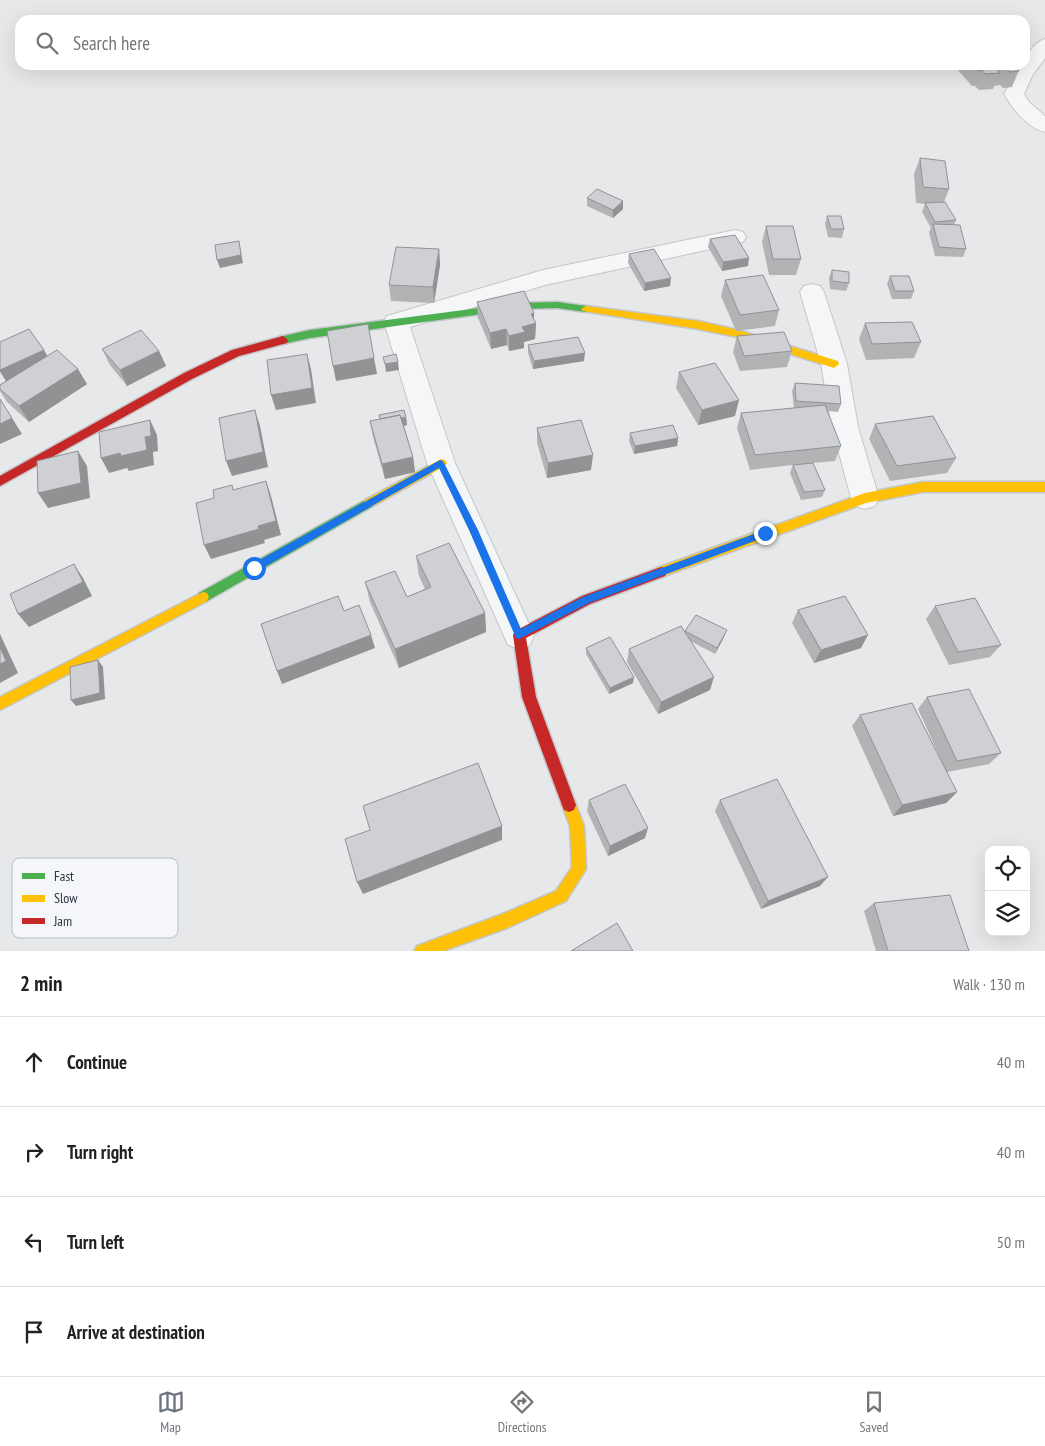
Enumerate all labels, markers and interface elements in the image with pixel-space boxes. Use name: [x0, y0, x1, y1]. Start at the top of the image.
search box: [15, 15, 1030, 70]
icon: search: [33, 29, 61, 57]
text: Search here: [73, 31, 150, 55]
route end: [754, 522, 777, 545]
route start: [243, 557, 266, 580]
map controls: [985, 846, 1030, 936]
button: locate: [985, 846, 1030, 891]
legend: [12, 858, 178, 938]
text: Fast: [54, 867, 74, 885]
text: Slow: [54, 889, 78, 907]
button: layers: [985, 891, 1030, 936]
text: Jam: [53, 912, 72, 930]
text: 2 min: [20, 970, 62, 997]
text: Walk · 130 m: [953, 974, 1025, 994]
icon: ahead: [20, 1048, 48, 1076]
text: Continue: [67, 1050, 127, 1074]
text: 40 m: [997, 1052, 1025, 1072]
icon: right: [20, 1138, 48, 1166]
text: Turn right: [67, 1140, 133, 1164]
text: 40 m: [997, 1142, 1025, 1162]
icon: left: [20, 1228, 48, 1256]
text: Turn left: [67, 1230, 124, 1254]
text: 50 m: [997, 1232, 1025, 1252]
icon: arrive: [20, 1318, 48, 1346]
text: Arrive at destination: [67, 1320, 205, 1344]
tab: Map: [157, 1388, 185, 1436]
tab: Directions: [498, 1388, 546, 1436]
tab: Saved: [860, 1388, 888, 1436]

